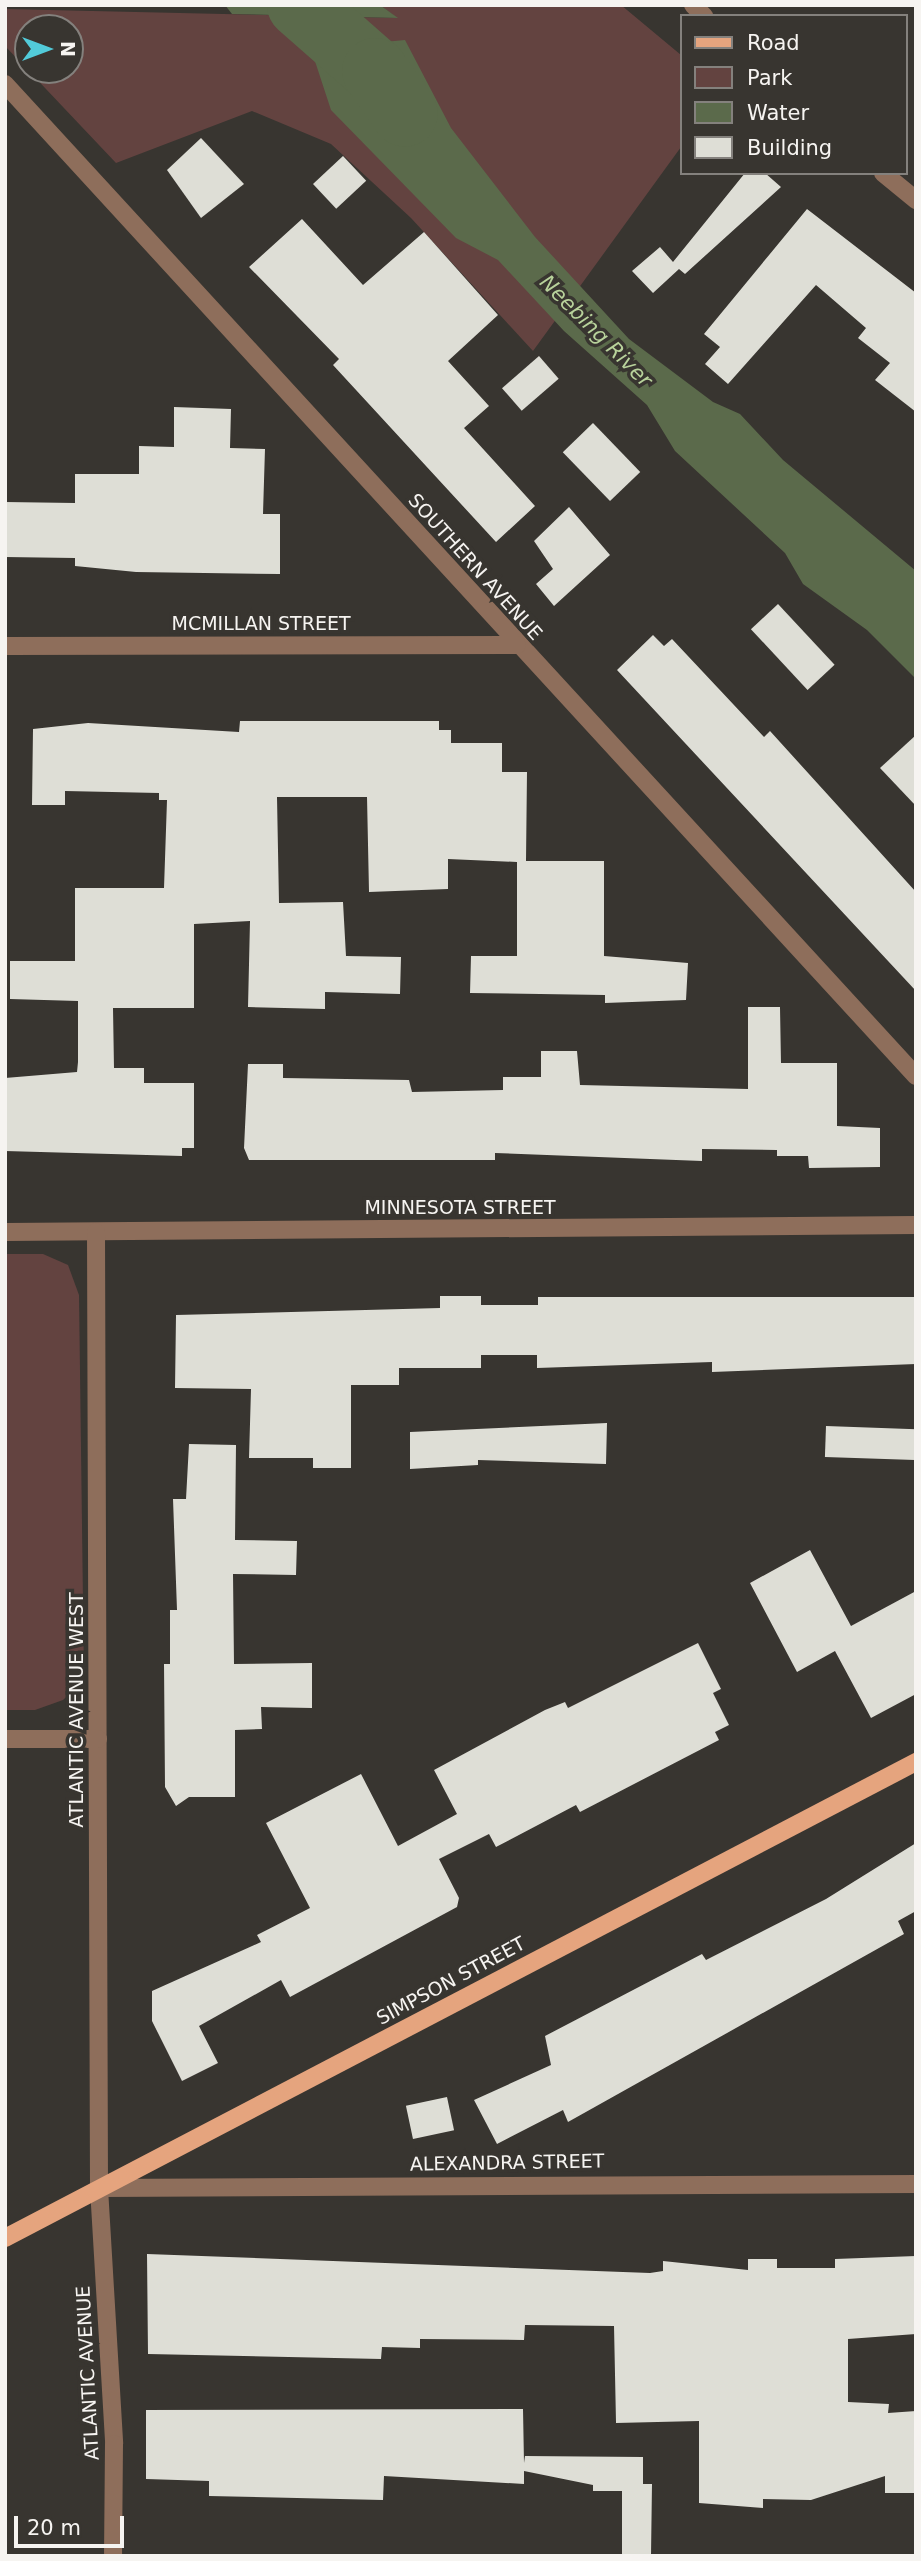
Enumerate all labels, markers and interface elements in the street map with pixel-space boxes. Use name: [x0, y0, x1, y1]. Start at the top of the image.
north arrow: [14, 14, 84, 84]
legend: [680, 14, 907, 175]
text: Road: [747, 31, 800, 55]
text: N: [57, 41, 79, 57]
text: Park: [747, 66, 792, 90]
text: Water: [747, 101, 809, 125]
text: Building: [747, 136, 832, 160]
water label: Neebing River: [535, 270, 657, 392]
street label: SOUTHERN AVENUE: [403, 489, 547, 645]
street label: MCMILLAN STREET: [172, 613, 350, 635]
street label: MINNESOTA STREET: [364, 1197, 556, 1219]
street label: ATLANTIC AVENUE WEST: [66, 1592, 88, 1828]
street label: SIMPSON STREET: [373, 1932, 529, 2030]
street label: ALEXANDRA STREET: [410, 2150, 604, 2176]
street label: ATLANTIC AVENUE: [72, 2285, 104, 2461]
scale bar: [18, 2502, 128, 2546]
text: 20 m: [27, 2516, 81, 2540]

